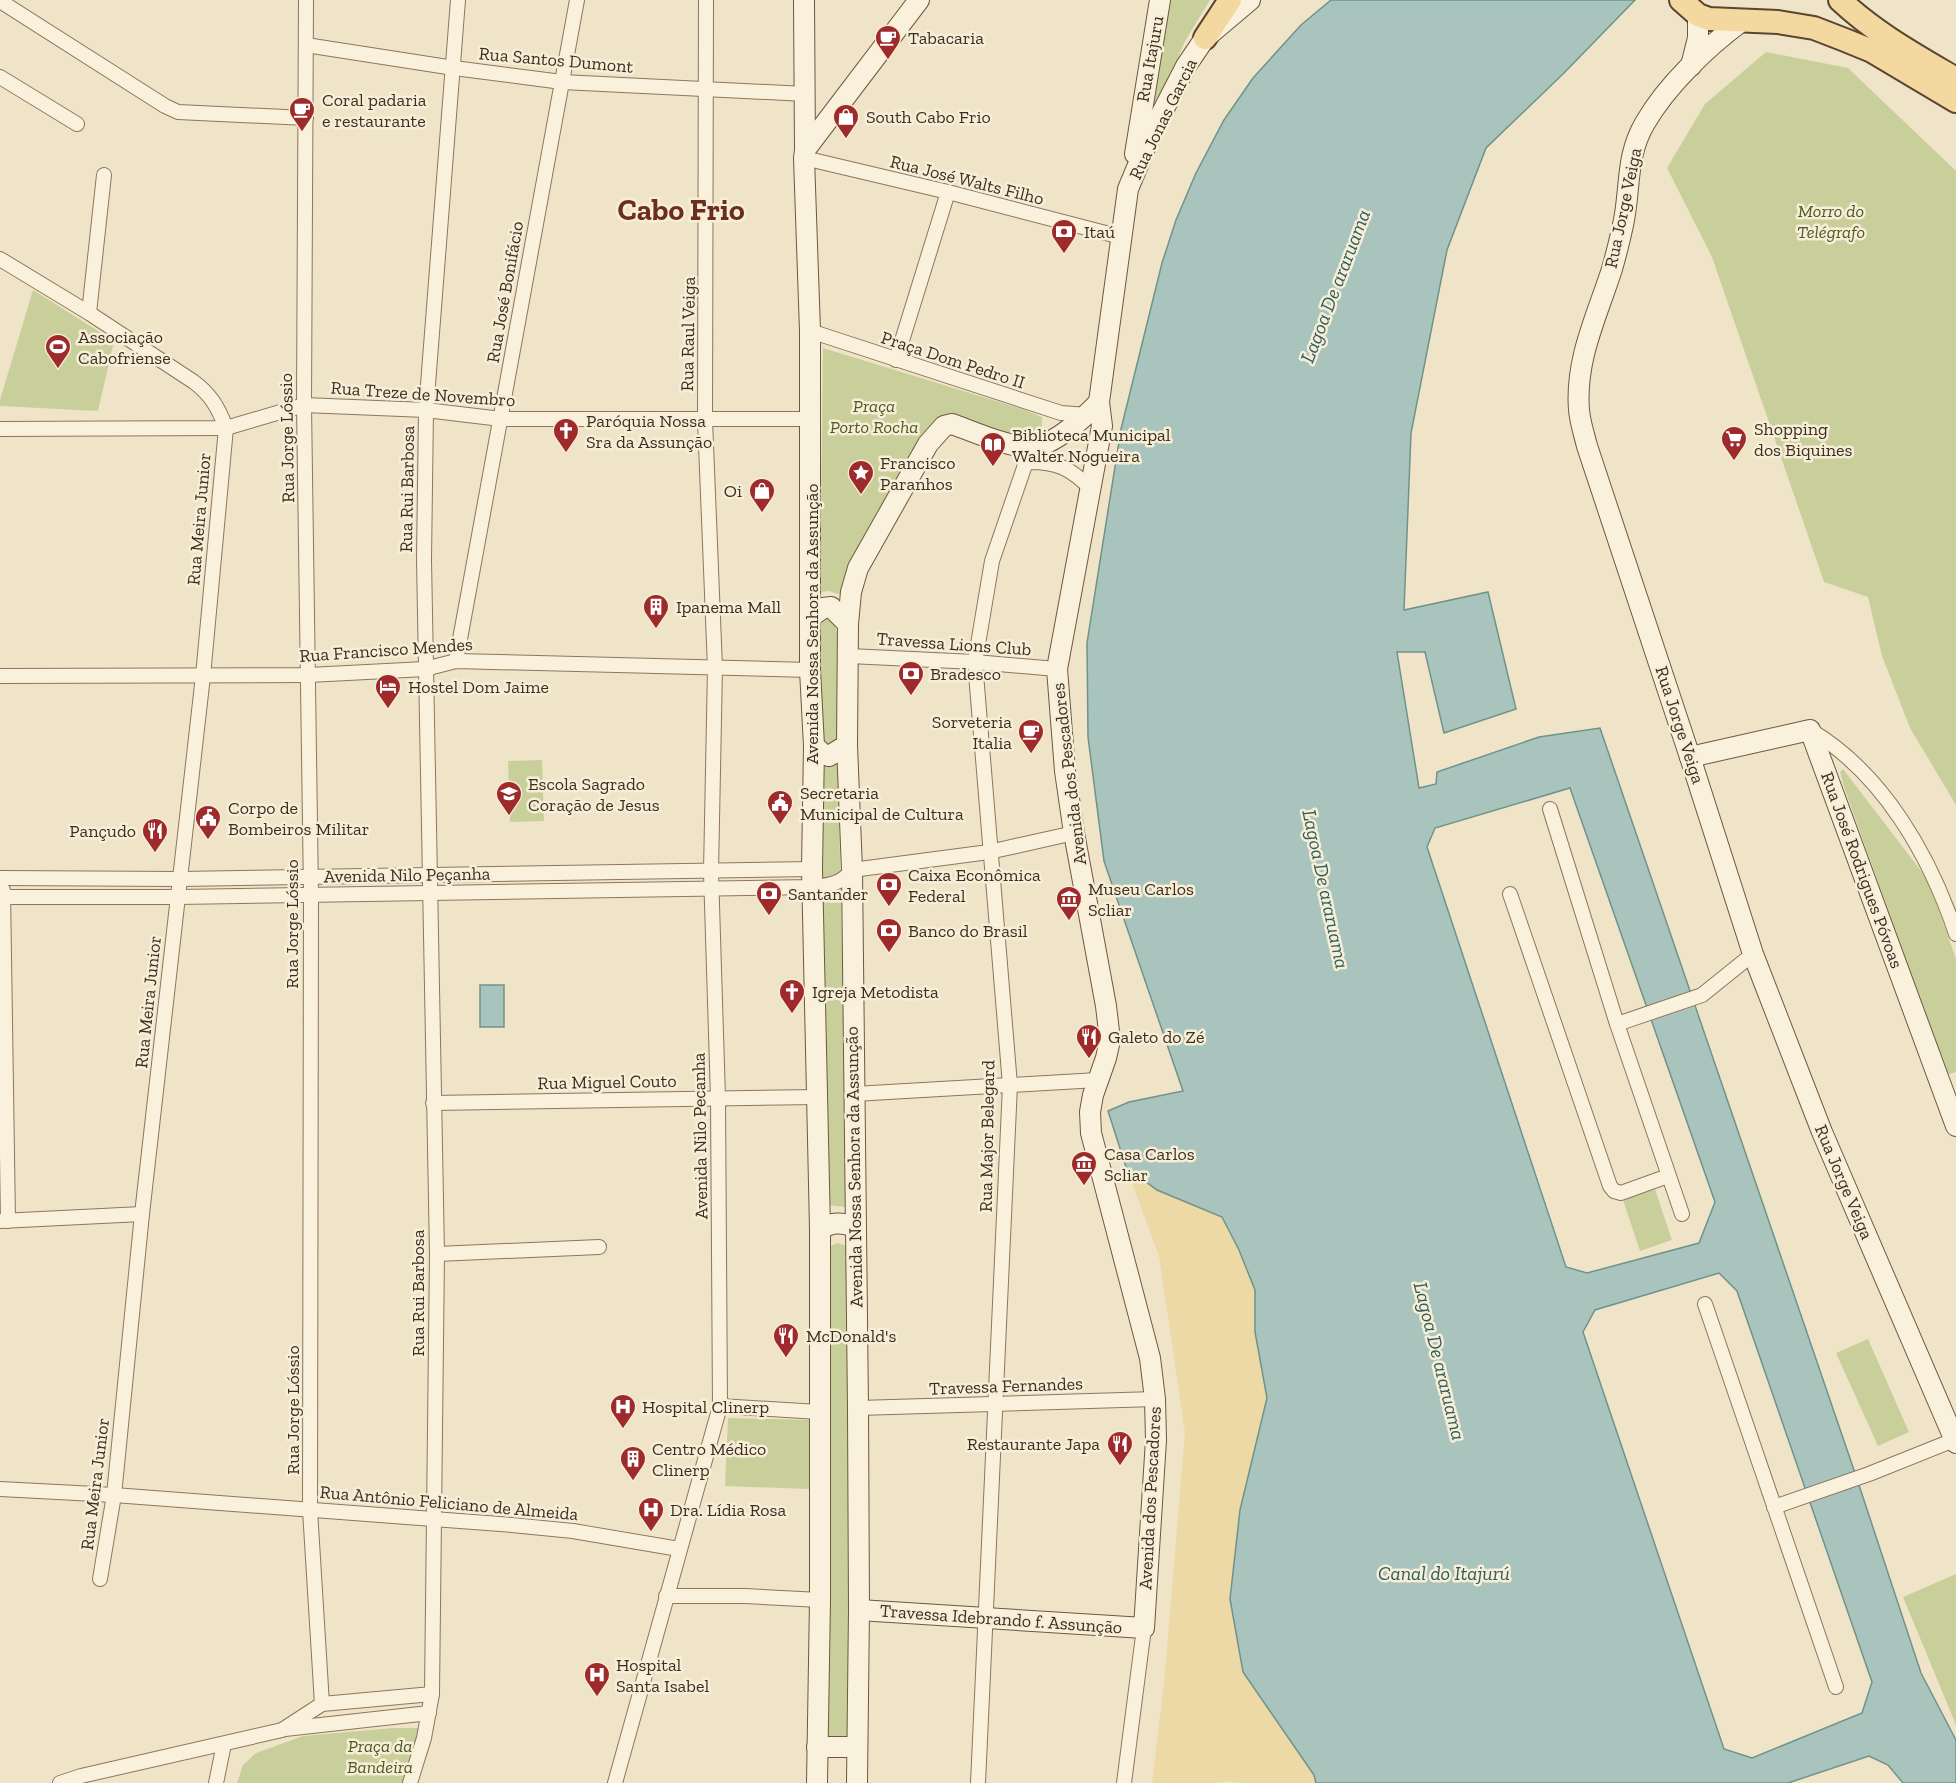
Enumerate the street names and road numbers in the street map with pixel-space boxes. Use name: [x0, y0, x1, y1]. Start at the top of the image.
street label: Rua Itajuru: [1132, 14, 1168, 104]
street label: Rua Santos Dumont: [478, 42, 634, 78]
street label: Rua Jonas Garcia: [1124, 54, 1202, 183]
street label: Rua Jorge Veiga: [1600, 145, 1647, 270]
street label: Rua José Walts Filho: [888, 150, 1046, 210]
street label: Rua José Bonifácio: [482, 219, 528, 365]
street label: Rua Raul Veiga: [676, 276, 700, 392]
street label: Praça Dom Pedro II: [878, 326, 1028, 394]
street label: Rua Jorge Lóssio: [275, 373, 299, 503]
street label: Rua Treze de Novembro: [330, 377, 516, 411]
street label: Rua Rui Barbosa: [395, 425, 419, 553]
street label: Rua Meira Junior: [182, 452, 216, 586]
street label: Avenida Nossa Senhora da Assunção: [801, 483, 823, 765]
street label: Travessa Lions Club: [876, 628, 1032, 660]
street label: Rua Francisco Mendes: [298, 633, 474, 667]
street label: Rua Jorge Veiga: [1651, 663, 1709, 787]
street label: Avenida dos Pescadores: [1047, 681, 1091, 866]
street label: Rua José Rodrigues Póvoas: [1816, 769, 1908, 971]
street label: Rua Jorge Lóssio: [281, 859, 303, 989]
street label: Avenida Nilo Peçanha: [323, 863, 491, 887]
street label: Rua Meira Junior: [130, 935, 166, 1069]
street label: Avenida Nossa Senhora da Assunção: [841, 1026, 867, 1308]
street label: Avenida Nilo Pecanha: [688, 1052, 712, 1220]
street label: Rua Major Belegard: [975, 1060, 999, 1212]
street label: Rua Miguel Couto: [537, 1070, 677, 1094]
street label: Rua Jorge Veiga: [1810, 1121, 1878, 1243]
street label: Rua Rui Barbosa: [407, 1229, 429, 1356]
street label: Rua Jorge Lóssio: [282, 1345, 304, 1475]
street label: Travessa Fernandes: [929, 1372, 1083, 1400]
street label: Avenida dos Pescadores: [1134, 1406, 1166, 1590]
street label: Rua Meira Junior: [76, 1417, 114, 1551]
street label: Rua Antônio Feliciano de Almeida: [319, 1481, 580, 1525]
street label: Travessa Idebrando f. Assunção: [879, 1600, 1123, 1638]

